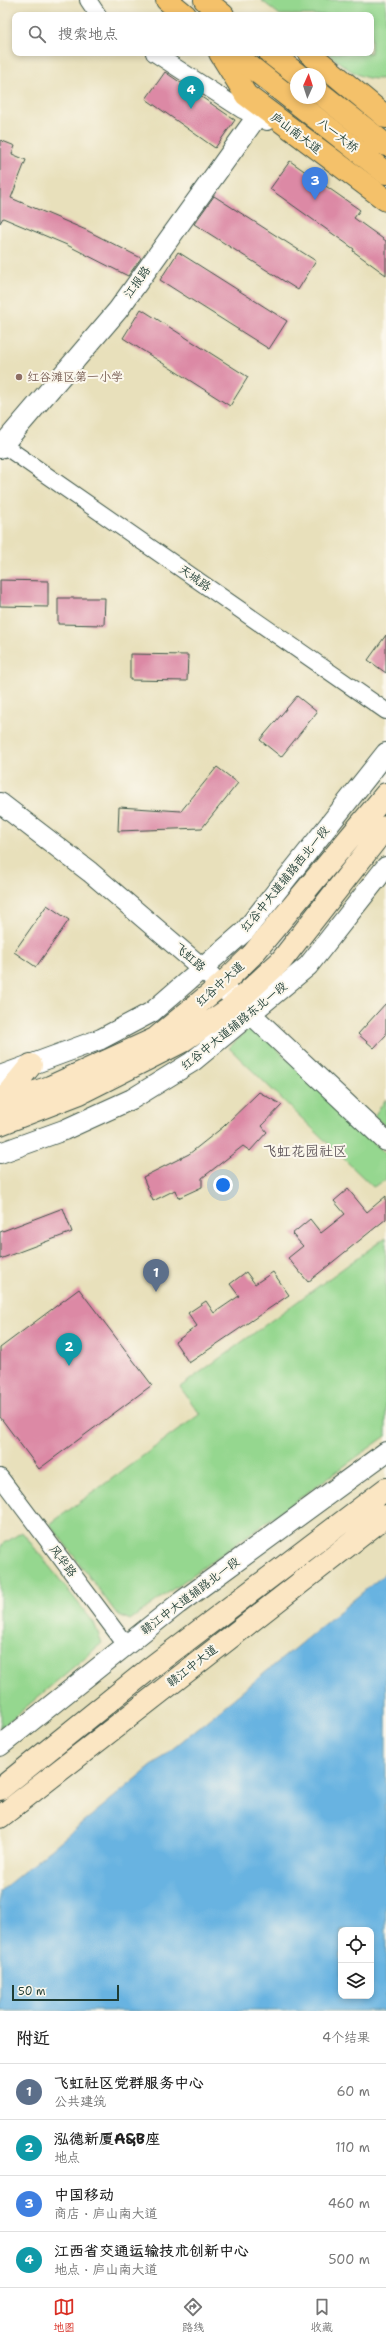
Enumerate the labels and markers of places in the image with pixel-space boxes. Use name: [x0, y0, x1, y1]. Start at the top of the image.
pin: 4: [178, 76, 204, 109]
pin: 3: [302, 167, 328, 200]
place label: 红谷滩区第一小学: [27, 369, 123, 385]
marker: 红谷滩区第一小学: [14, 372, 24, 382]
pin: 1: [143, 1259, 169, 1292]
pin: 2: [56, 1333, 82, 1366]

